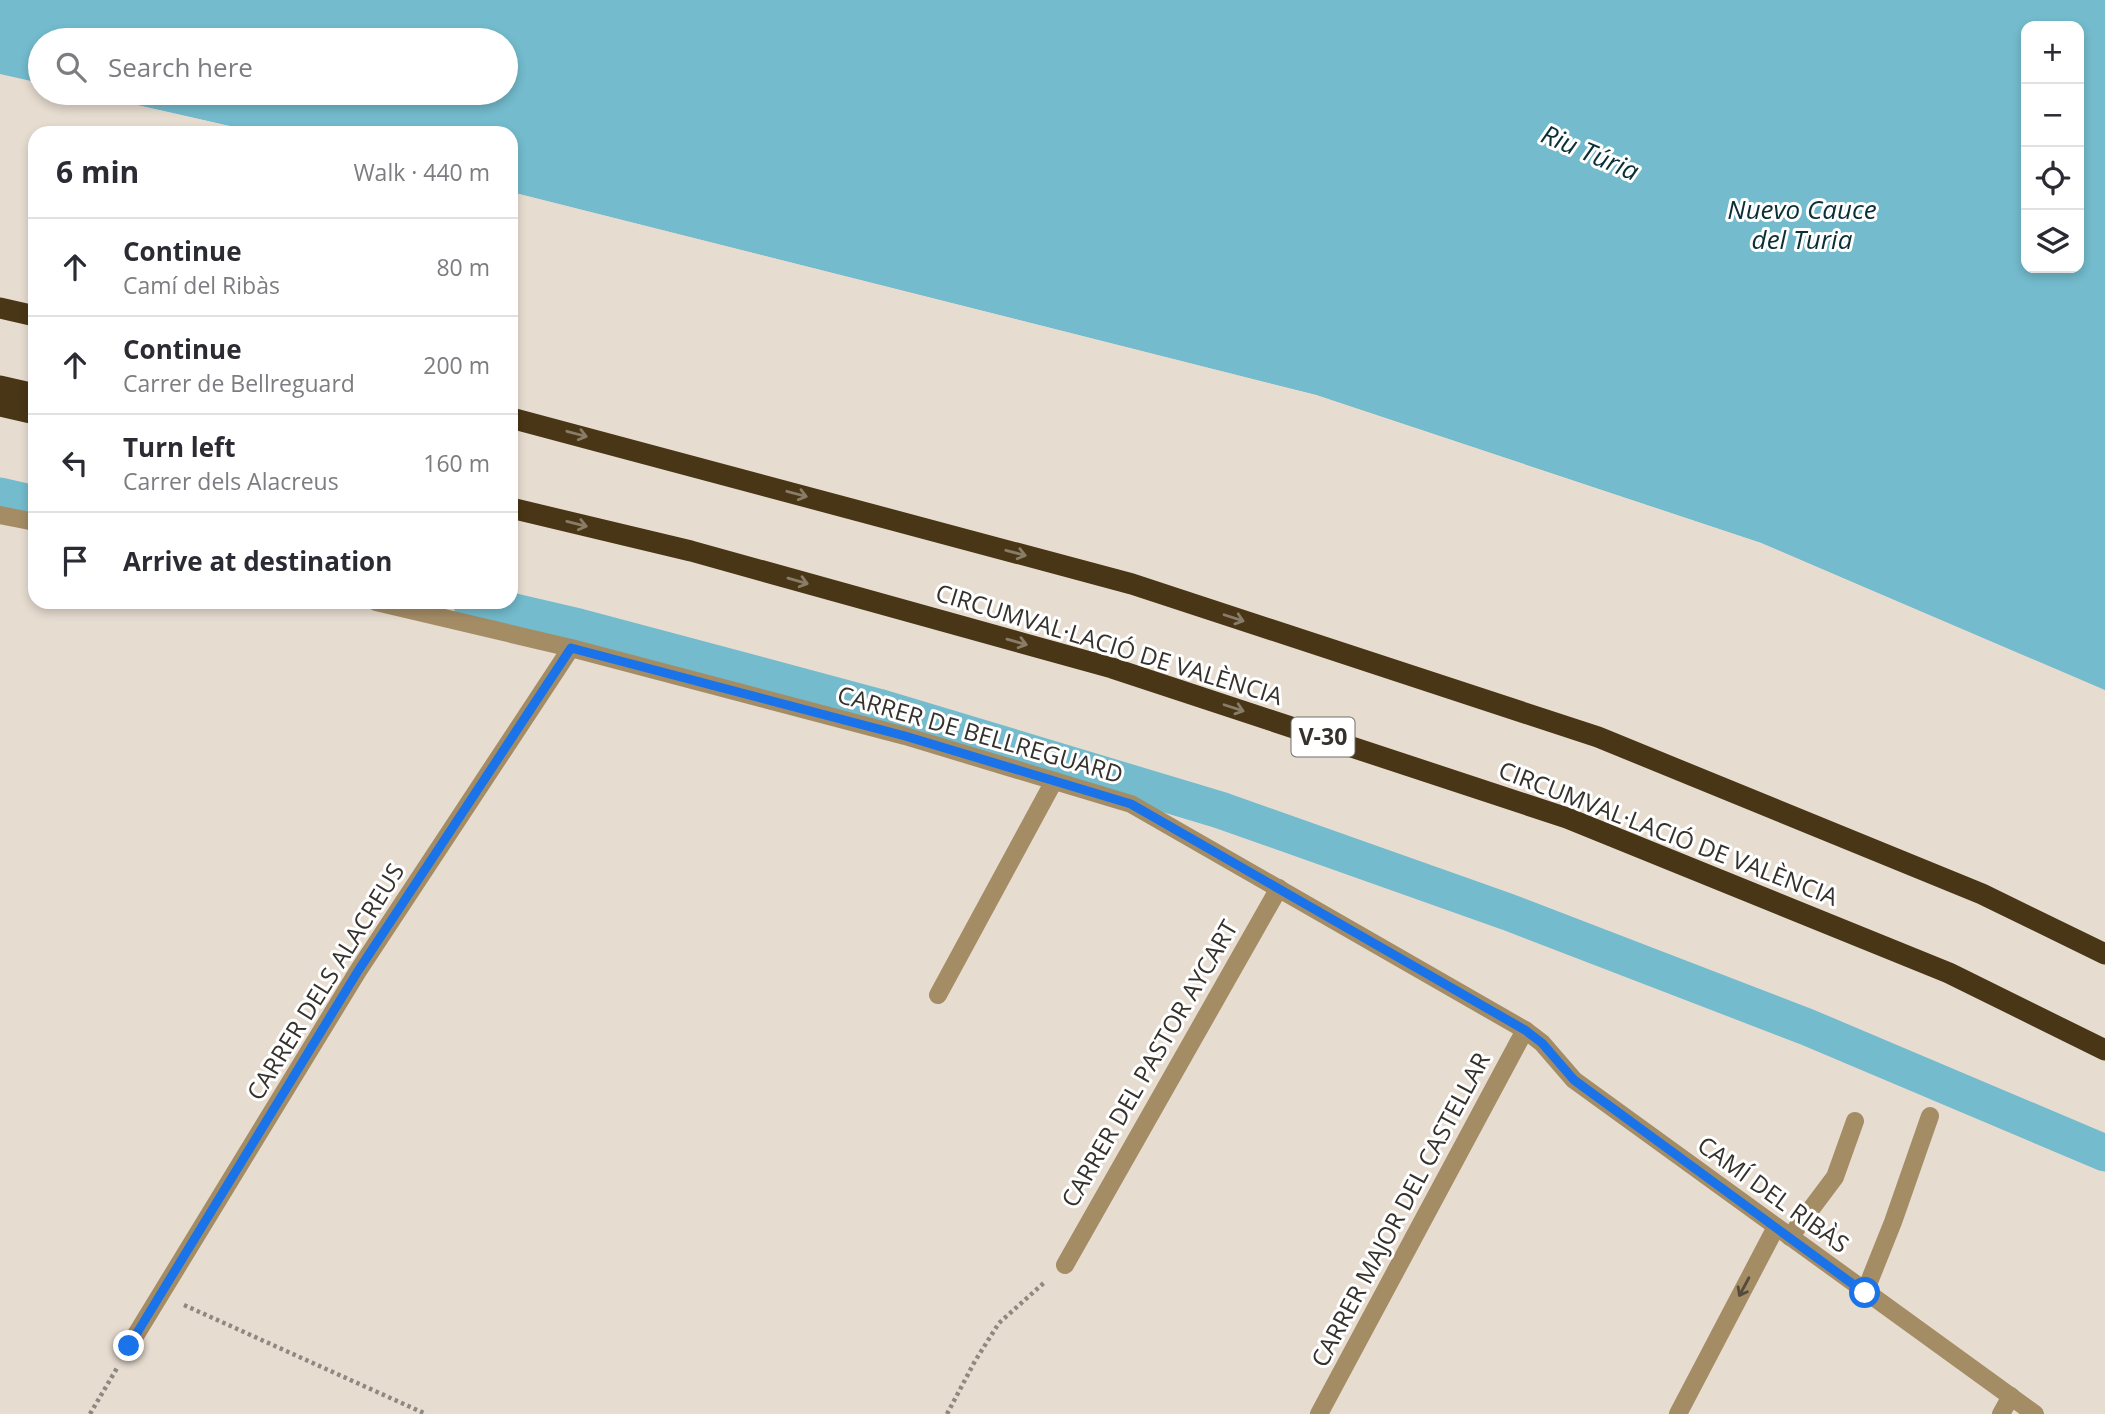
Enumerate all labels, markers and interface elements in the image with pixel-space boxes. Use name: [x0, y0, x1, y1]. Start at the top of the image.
map controls: [2021, 21, 2084, 273]
button: +: [2021, 21, 2084, 84]
search box: [28, 28, 518, 105]
icon: search: [52, 48, 90, 86]
text: Search here: [108, 49, 253, 85]
button: −: [2021, 84, 2084, 147]
water label: Riu Túria: [1536, 115, 1645, 189]
button: locate: [2021, 147, 2084, 210]
text: 6 min: [56, 151, 139, 192]
text: Walk · 440 m: [353, 156, 490, 188]
water label: Nuevo Cauce del Turia: [1727, 191, 1877, 257]
button: layers: [2021, 210, 2084, 273]
text: Continue: [123, 233, 242, 269]
icon: ahead: [56, 248, 94, 286]
text: 80 m: [436, 251, 490, 283]
text: Camí del Ribàs: [123, 269, 280, 301]
text: Continue: [123, 331, 242, 367]
icon: ahead: [56, 346, 94, 384]
text: 200 m: [423, 349, 490, 381]
text: Carrer de Bellreguard: [123, 367, 355, 399]
text: Turn left: [123, 429, 235, 465]
one-way arrow: [566, 429, 588, 442]
icon: left: [56, 444, 94, 482]
text: 160 m: [423, 447, 490, 479]
text: Carrer dels Alacreus: [123, 465, 339, 497]
one-way arrow: [786, 488, 808, 501]
one-way arrow: [565, 518, 588, 531]
icon: arrive: [56, 542, 94, 580]
text: Arrive at destination: [123, 543, 392, 579]
one-way arrow: [1005, 547, 1027, 560]
one-way arrow: [786, 575, 808, 588]
street label: CIRCUMVAL·LACIÓ DE VALÈNCIA: [932, 575, 1288, 712]
one-way arrow: [1223, 612, 1245, 625]
one-way arrow: [1005, 636, 1028, 649]
street label: CARRER DE BELLREGUARD: [834, 677, 1127, 790]
one-way arrow: [1223, 703, 1245, 716]
road number: V-30: [1292, 718, 1354, 757]
street label: CIRCUMVAL·LACIÓ DE VALÈNCIA: [1494, 753, 1844, 913]
street label: CARRER DELS ALACREUS: [238, 856, 411, 1106]
street label: CARRER DEL PASTOR AYCART: [1053, 914, 1245, 1213]
street label: CARRER MAJOR DEL CASTELLAR: [1303, 1046, 1497, 1372]
street label: CAMÍ DEL RIBÀS: [1691, 1128, 1856, 1260]
one-way arrow: [1737, 1277, 1751, 1297]
route start: [1849, 1277, 1880, 1308]
route end: [113, 1330, 144, 1361]

